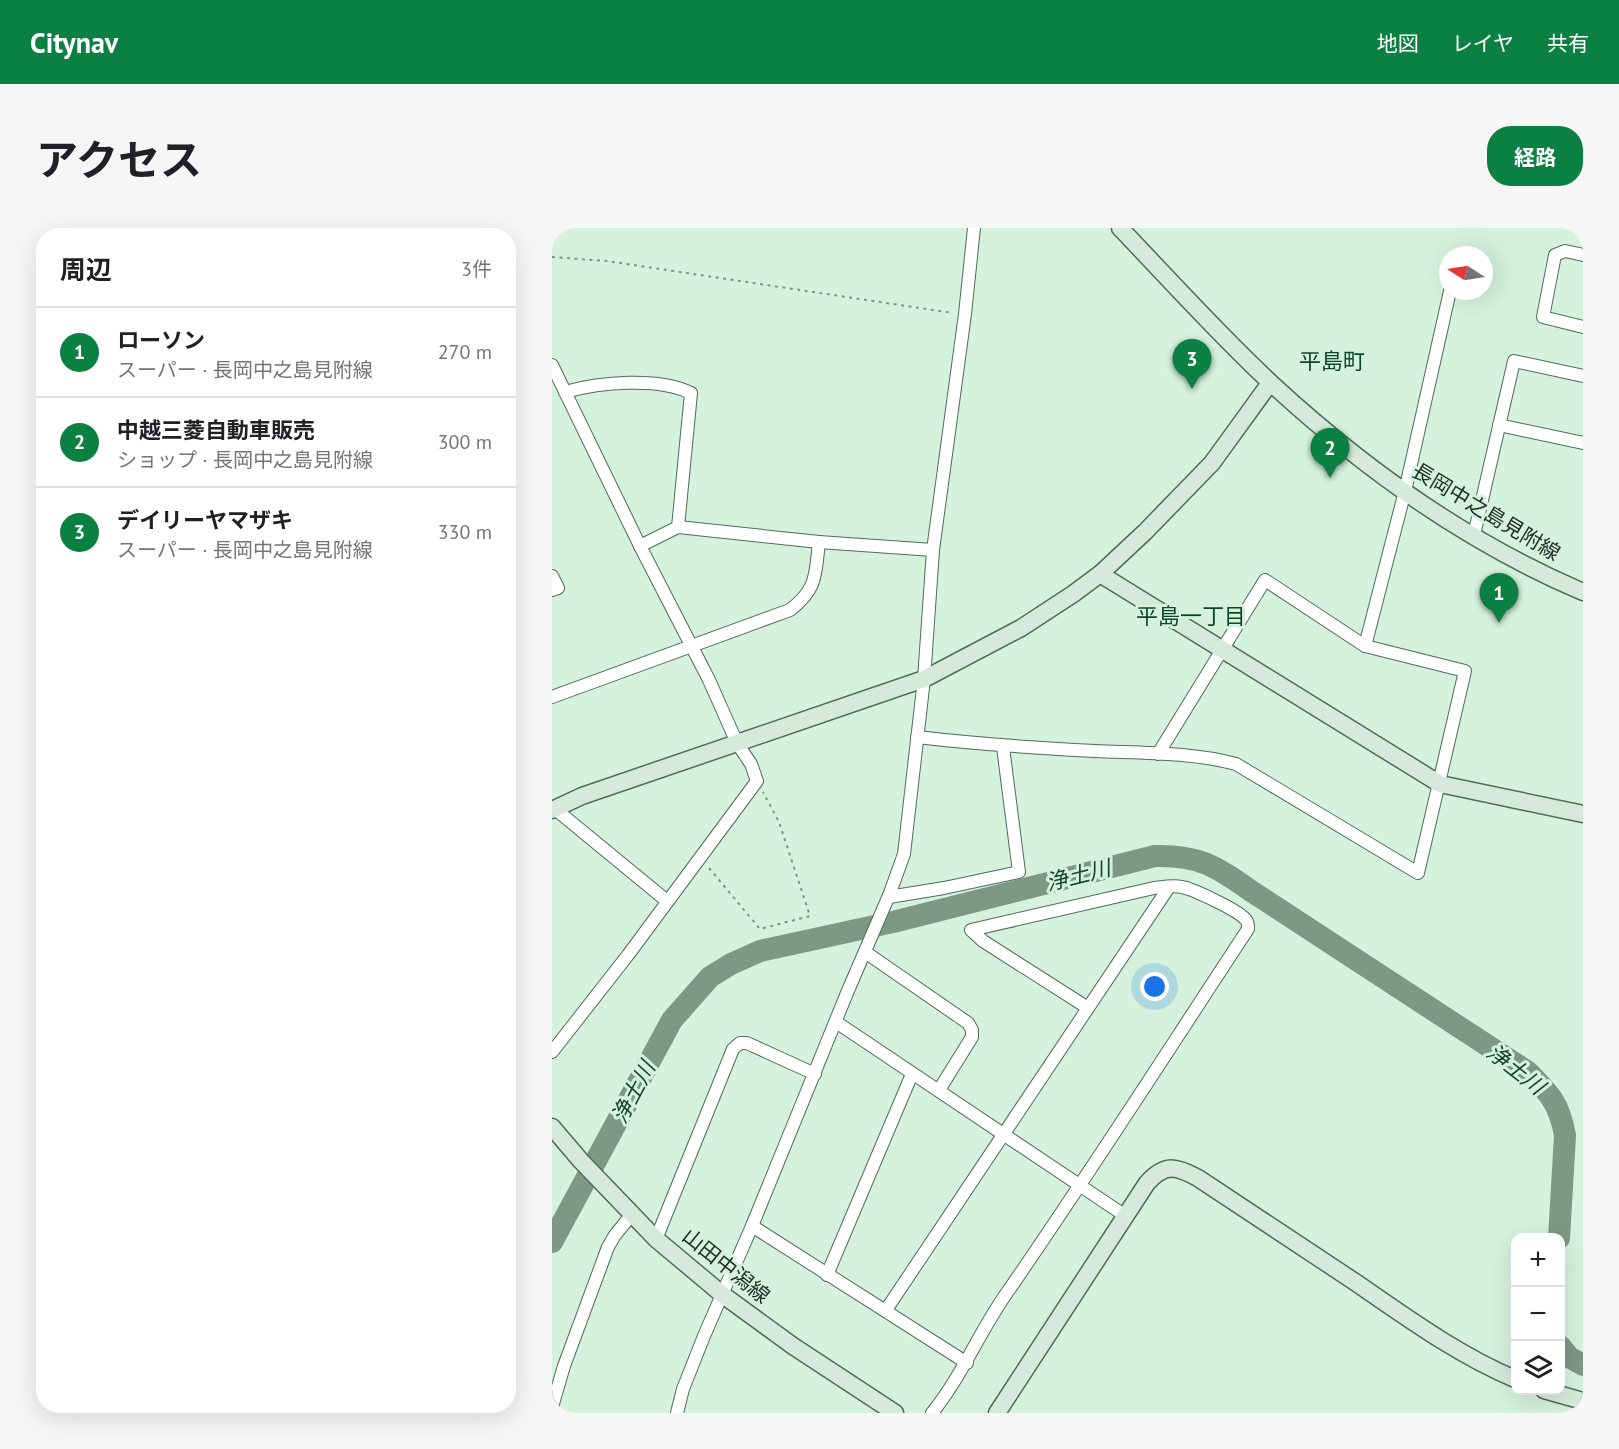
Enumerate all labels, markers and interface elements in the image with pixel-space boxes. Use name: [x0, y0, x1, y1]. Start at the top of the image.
text: Citynav: [30, 24, 118, 61]
text: 地図: [1377, 30, 1419, 57]
text: レイヤ: [1452, 30, 1514, 57]
text: 共有: [1547, 30, 1589, 57]
button: 経路: [1487, 126, 1583, 186]
text: アクセス: [36, 132, 202, 187]
north arrow: [1439, 246, 1493, 300]
text: 周辺: [60, 253, 112, 286]
text: 3件: [461, 256, 492, 282]
text: ローソン: [117, 326, 205, 354]
text: 1: [74, 339, 85, 365]
text: 270 m: [438, 339, 492, 365]
pin: 3: [1172, 340, 1212, 389]
district label: 平島町: [1299, 347, 1365, 375]
text: スーパー · 長岡中之島見附線: [117, 357, 373, 383]
text: 中越三菱自動車販売: [117, 416, 315, 444]
pin: 2: [1310, 428, 1350, 478]
text: 2: [74, 429, 85, 455]
text: 300 m: [438, 429, 492, 455]
text: ショップ · 長岡中之島見附線: [117, 447, 373, 473]
street label: 長岡中之島見附線: [1407, 457, 1565, 566]
text: デイリーヤマザキ: [117, 506, 293, 534]
text: 3: [74, 519, 85, 545]
text: 330 m: [438, 519, 492, 545]
text: スーパー · 長岡中之島見附線: [117, 537, 373, 563]
pin: 1: [1480, 574, 1518, 623]
district label: 平島一丁目: [1136, 602, 1246, 630]
water label: 浄土川: [1043, 853, 1115, 897]
your location: [1140, 972, 1169, 1001]
water label: 浄土川: [1481, 1038, 1552, 1102]
water label: 浄土川: [605, 1055, 662, 1128]
street label: 山田中潟線: [677, 1222, 776, 1309]
map controls: [1511, 1233, 1565, 1395]
button: +: [1511, 1233, 1565, 1287]
button: −: [1511, 1287, 1565, 1341]
button: layers: [1511, 1341, 1565, 1395]

